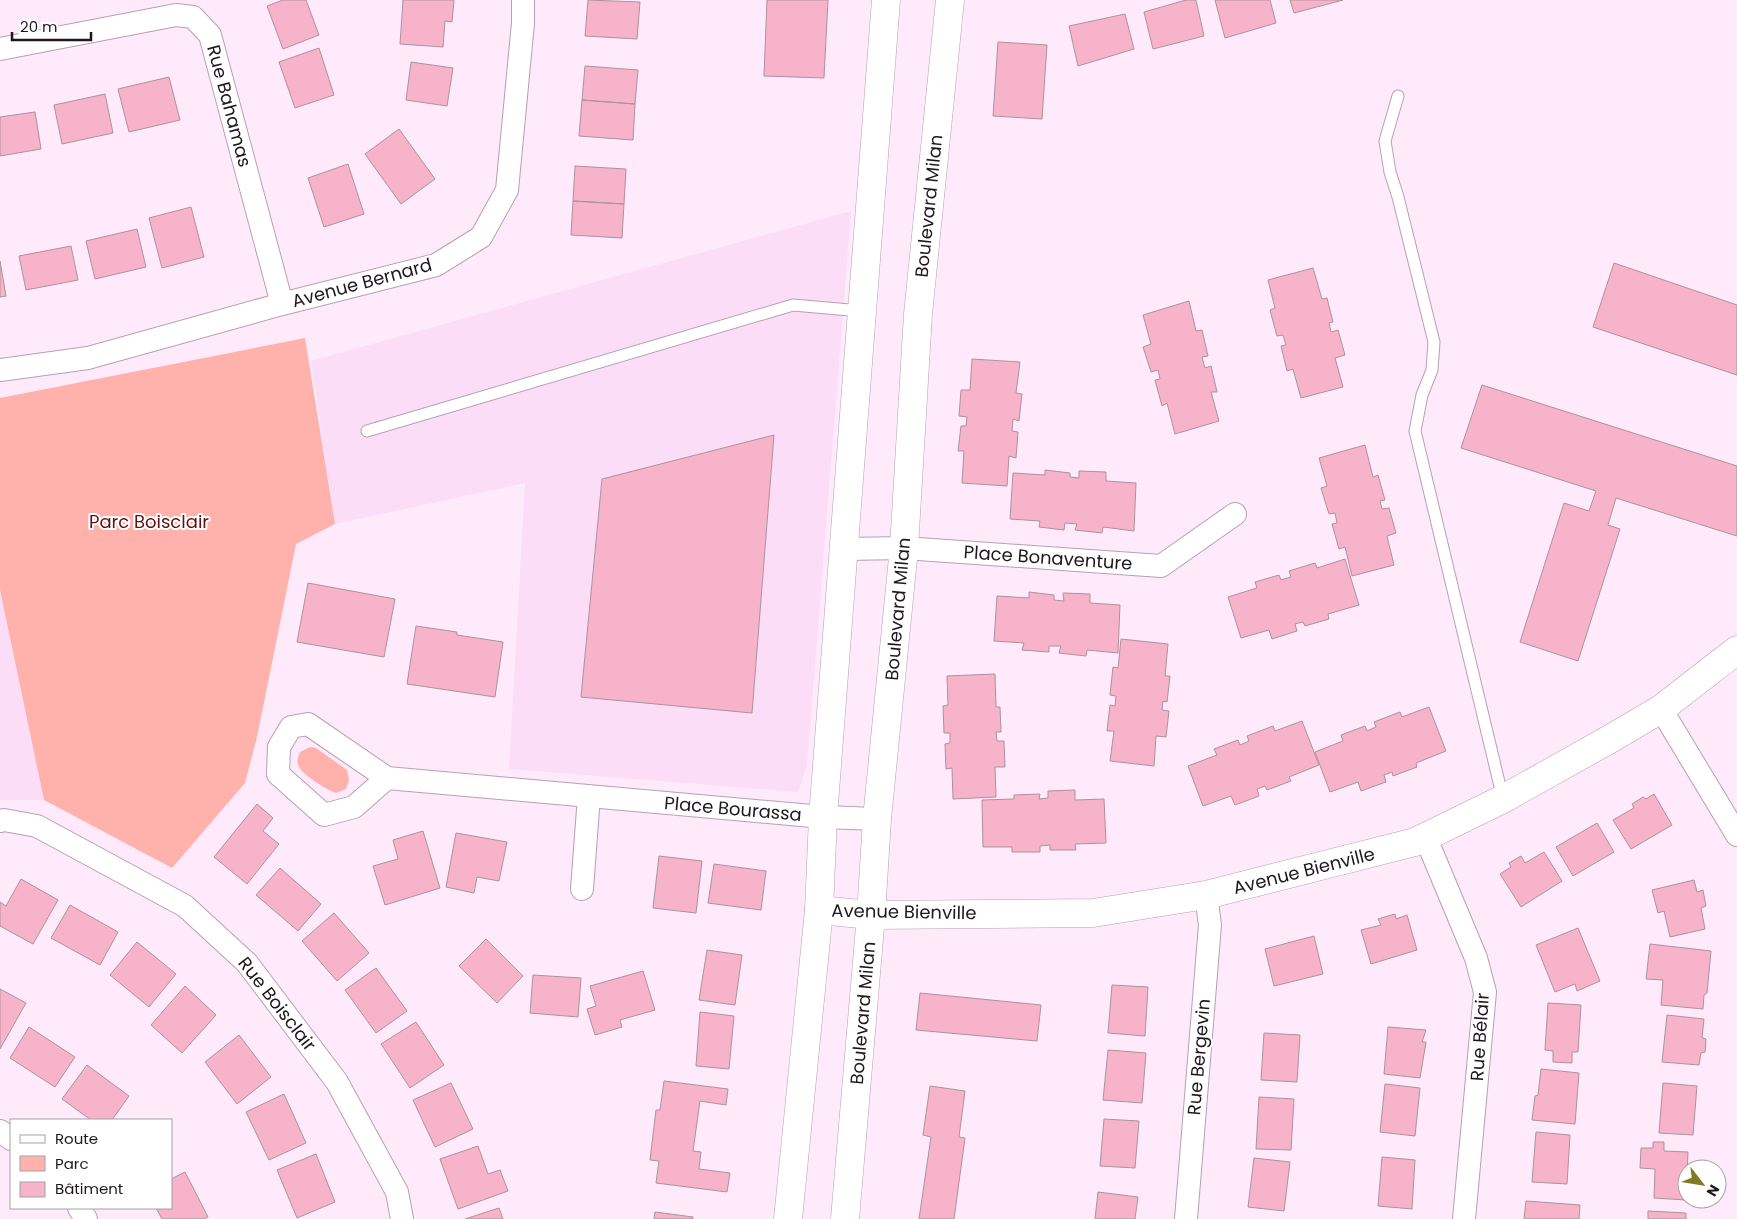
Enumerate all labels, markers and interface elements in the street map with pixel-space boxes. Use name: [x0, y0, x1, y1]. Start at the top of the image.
scale bar: [12, 10, 91, 42]
text: 20 m: [20, 16, 58, 37]
street label: Rue Bahamas: [201, 42, 258, 170]
street label: Boulevard Milan: [909, 133, 948, 279]
street label: Avenue Bernard: [289, 252, 435, 313]
park label: Parc Boisclair: [89, 509, 209, 534]
street label: Boulevard Milan: [879, 536, 916, 682]
street label: Place Bonaventure: [963, 539, 1133, 576]
street label: Place Bourassa: [663, 790, 803, 827]
street label: Avenue Bienville: [1230, 841, 1377, 900]
street label: Avenue Bienville: [831, 898, 977, 925]
street label: Boulevard Milan: [844, 940, 881, 1086]
street label: Rue Boisclair: [233, 951, 322, 1056]
street label: Rue Bélair: [1464, 992, 1495, 1082]
street label: Rue Bergevin: [1181, 998, 1216, 1116]
legend: [10, 1119, 172, 1209]
text: Route: [55, 1128, 98, 1149]
text: Parc: [55, 1153, 89, 1174]
north arrow: [1677, 1159, 1727, 1209]
text: Bâtiment: [55, 1178, 123, 1199]
text: N: [1702, 1181, 1724, 1200]

